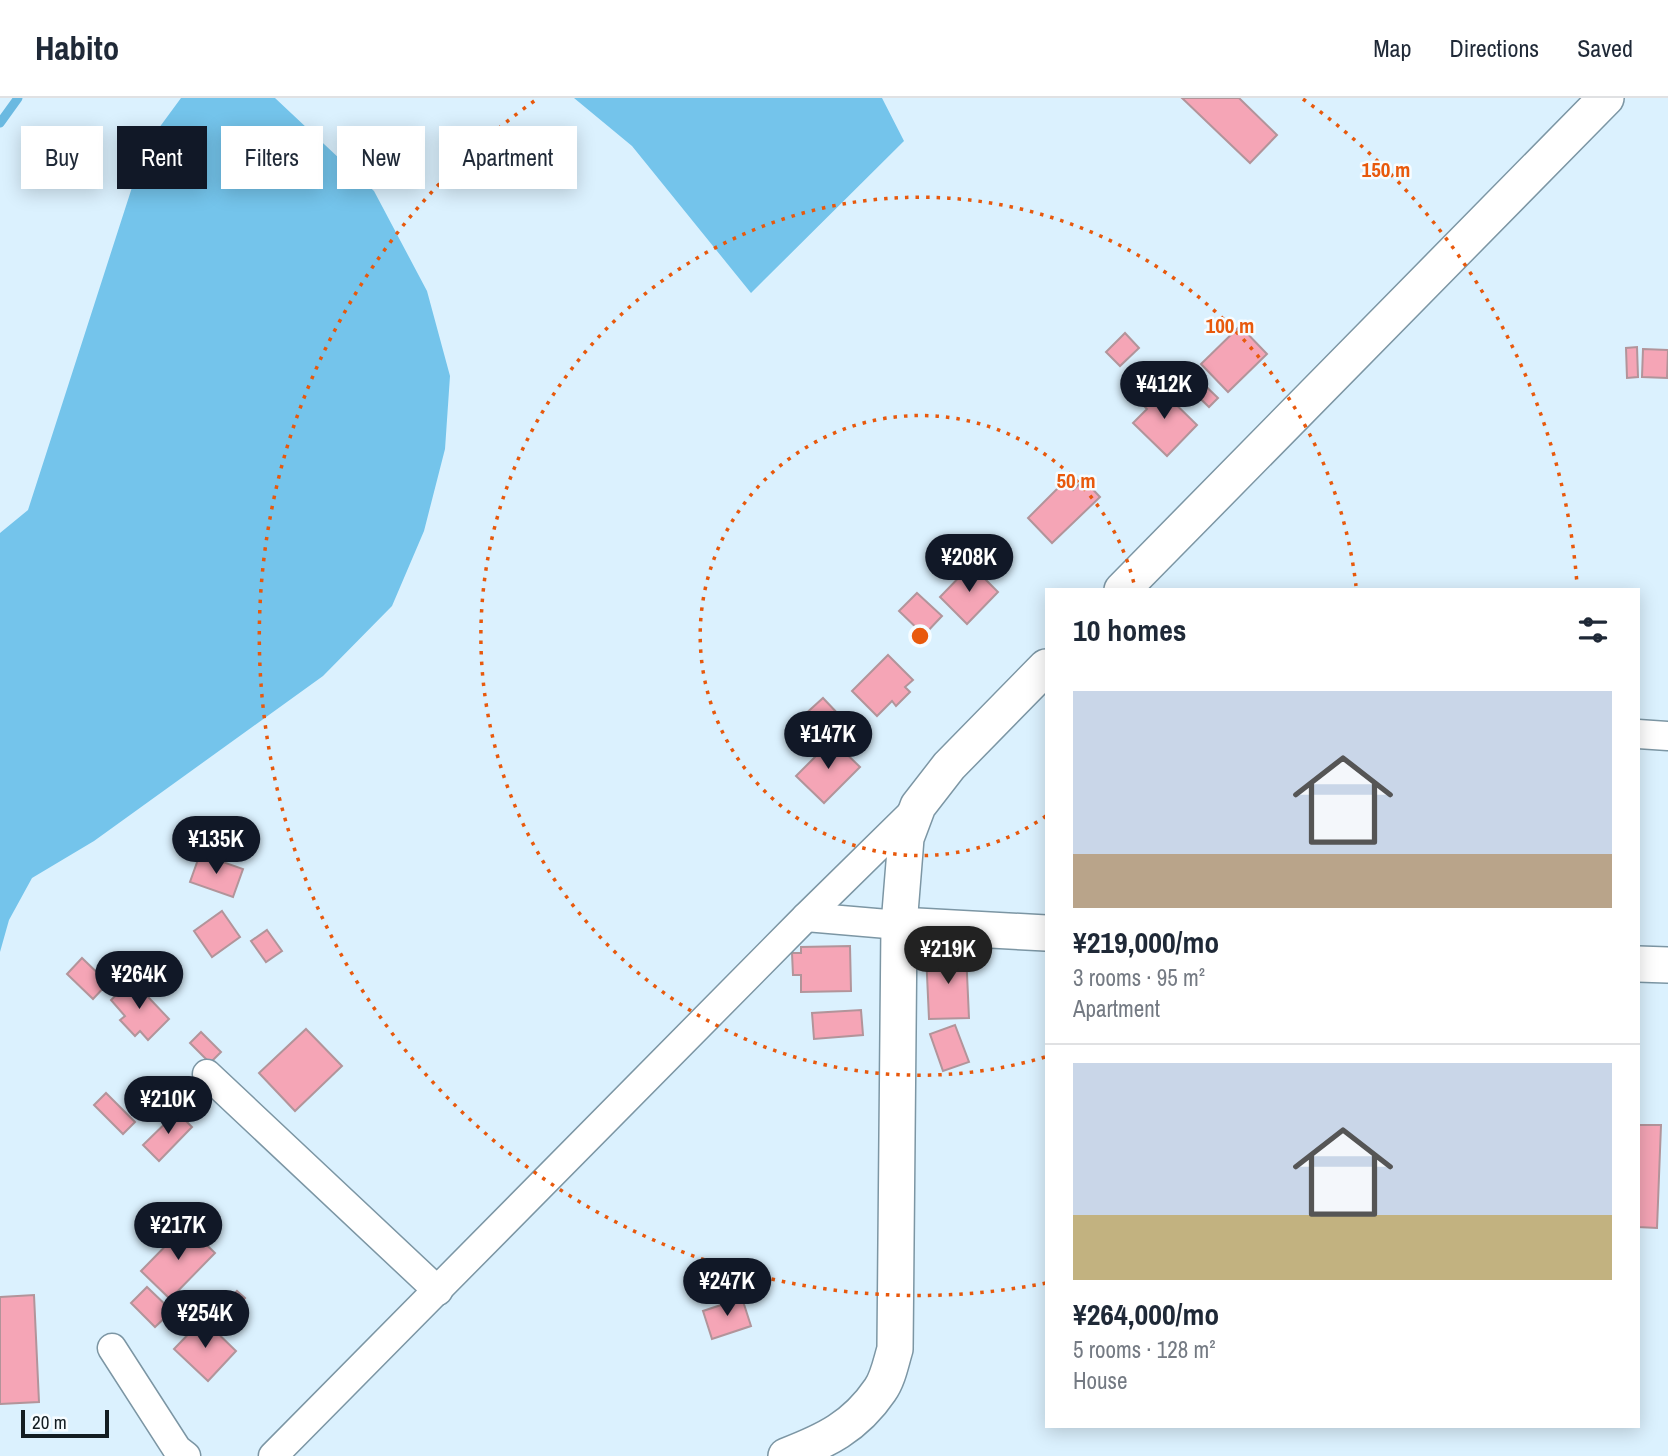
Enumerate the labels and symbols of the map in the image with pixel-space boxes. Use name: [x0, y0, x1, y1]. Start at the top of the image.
text: 150 m: [1362, 155, 1410, 184]
text: 100 m: [1206, 311, 1254, 340]
pin: ¥412K: [1115, 362, 1213, 421]
text: 50 m: [1056, 466, 1096, 495]
pin: ¥208K: [920, 534, 1018, 594]
centre of rings: [908, 624, 932, 648]
pin: ¥147K: [779, 712, 877, 771]
pin: ¥135K: [167, 816, 265, 876]
pin: ¥219K: [899, 926, 997, 986]
pin: ¥264K: [90, 951, 188, 1011]
pin: ¥210K: [119, 1076, 217, 1136]
pin: ¥217K: [129, 1202, 227, 1262]
pin: ¥247K: [678, 1258, 776, 1318]
pin: ¥254K: [156, 1290, 254, 1350]
scale bar: [21, 1407, 108, 1439]

